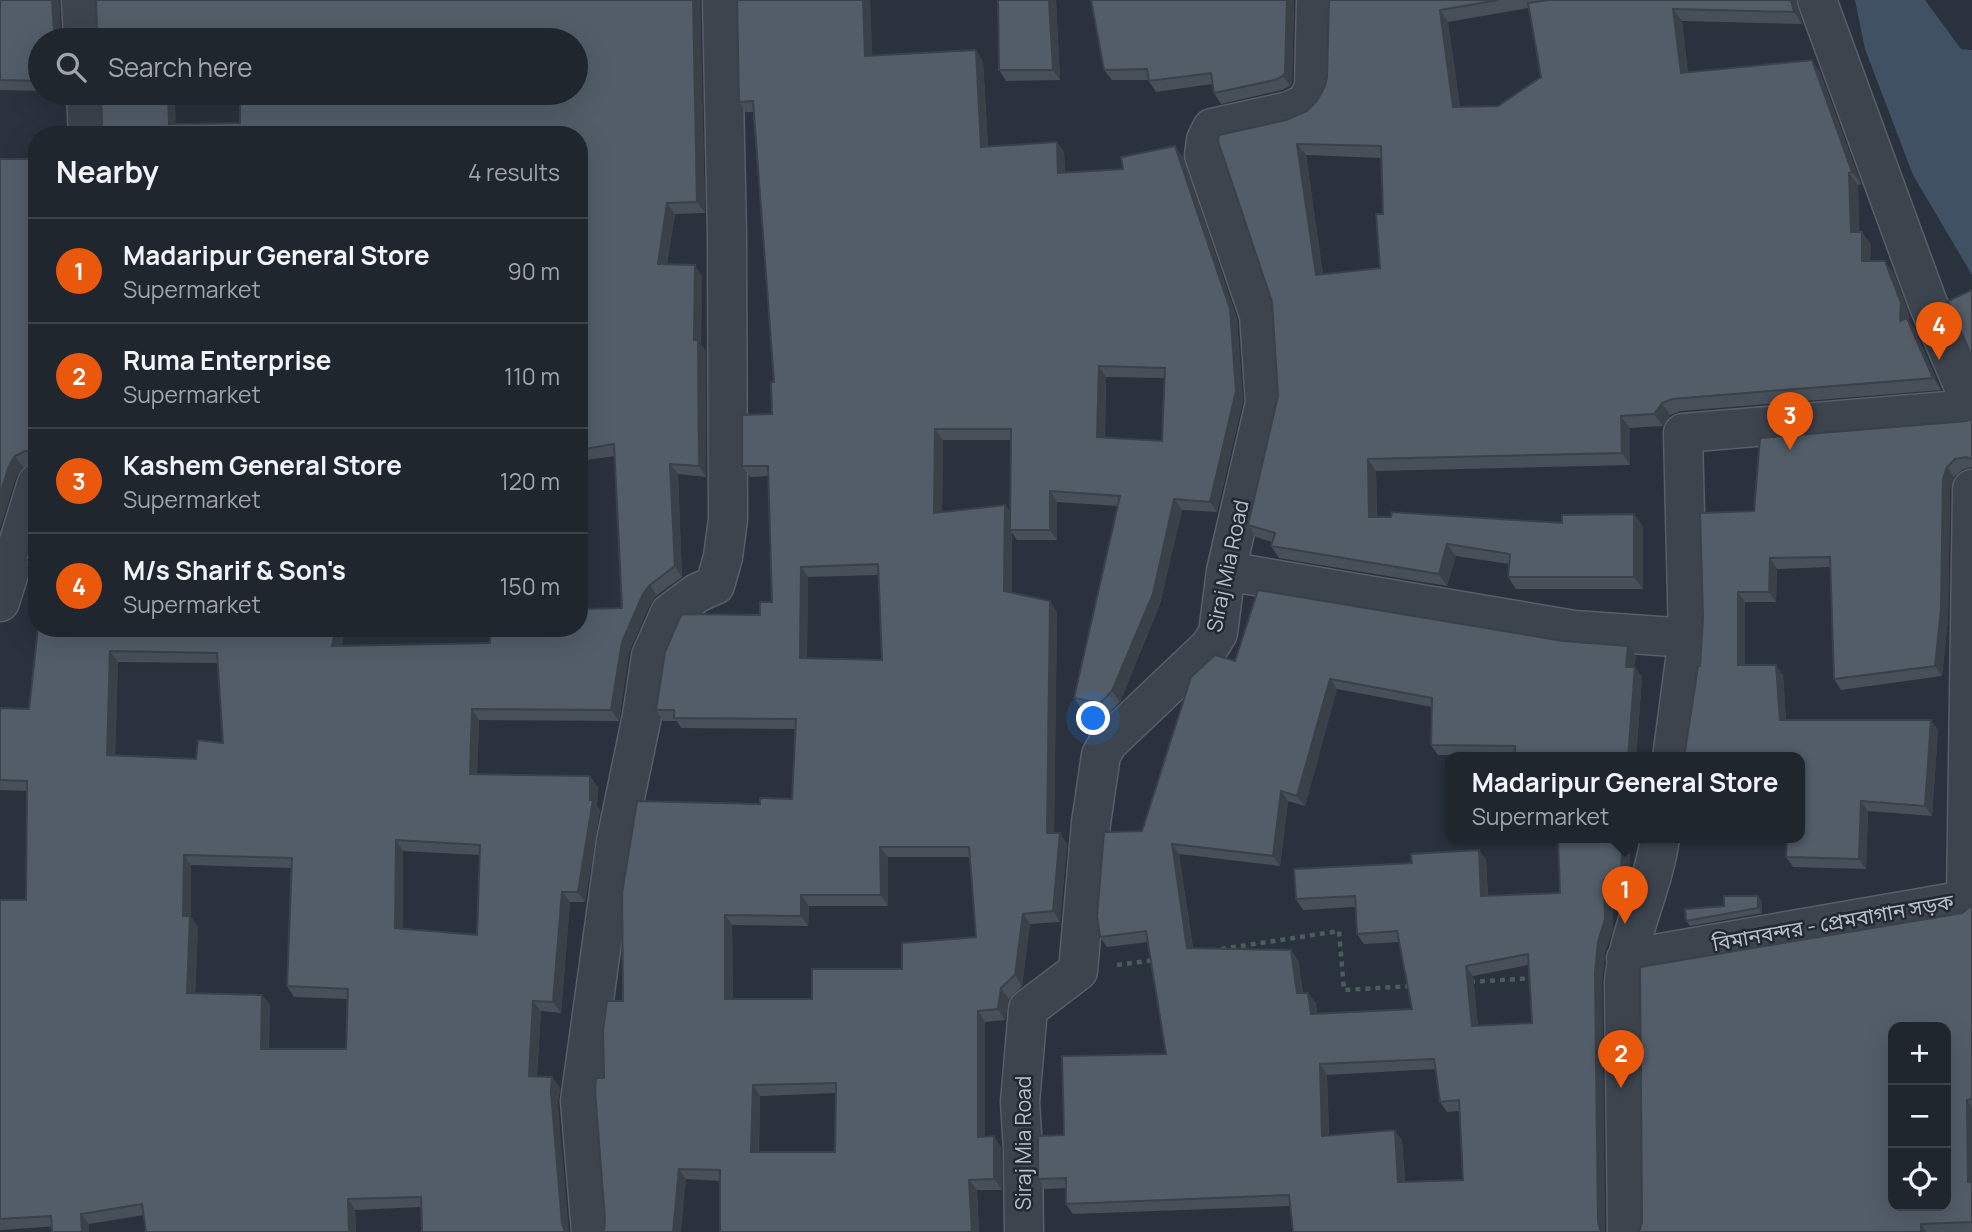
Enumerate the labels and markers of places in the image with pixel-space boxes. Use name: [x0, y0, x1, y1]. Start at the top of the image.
pin: 4: [1916, 302, 1962, 360]
pin: 3: [1767, 392, 1813, 450]
pin: 1: [1602, 866, 1648, 924]
pin: 2: [1598, 1030, 1644, 1088]

